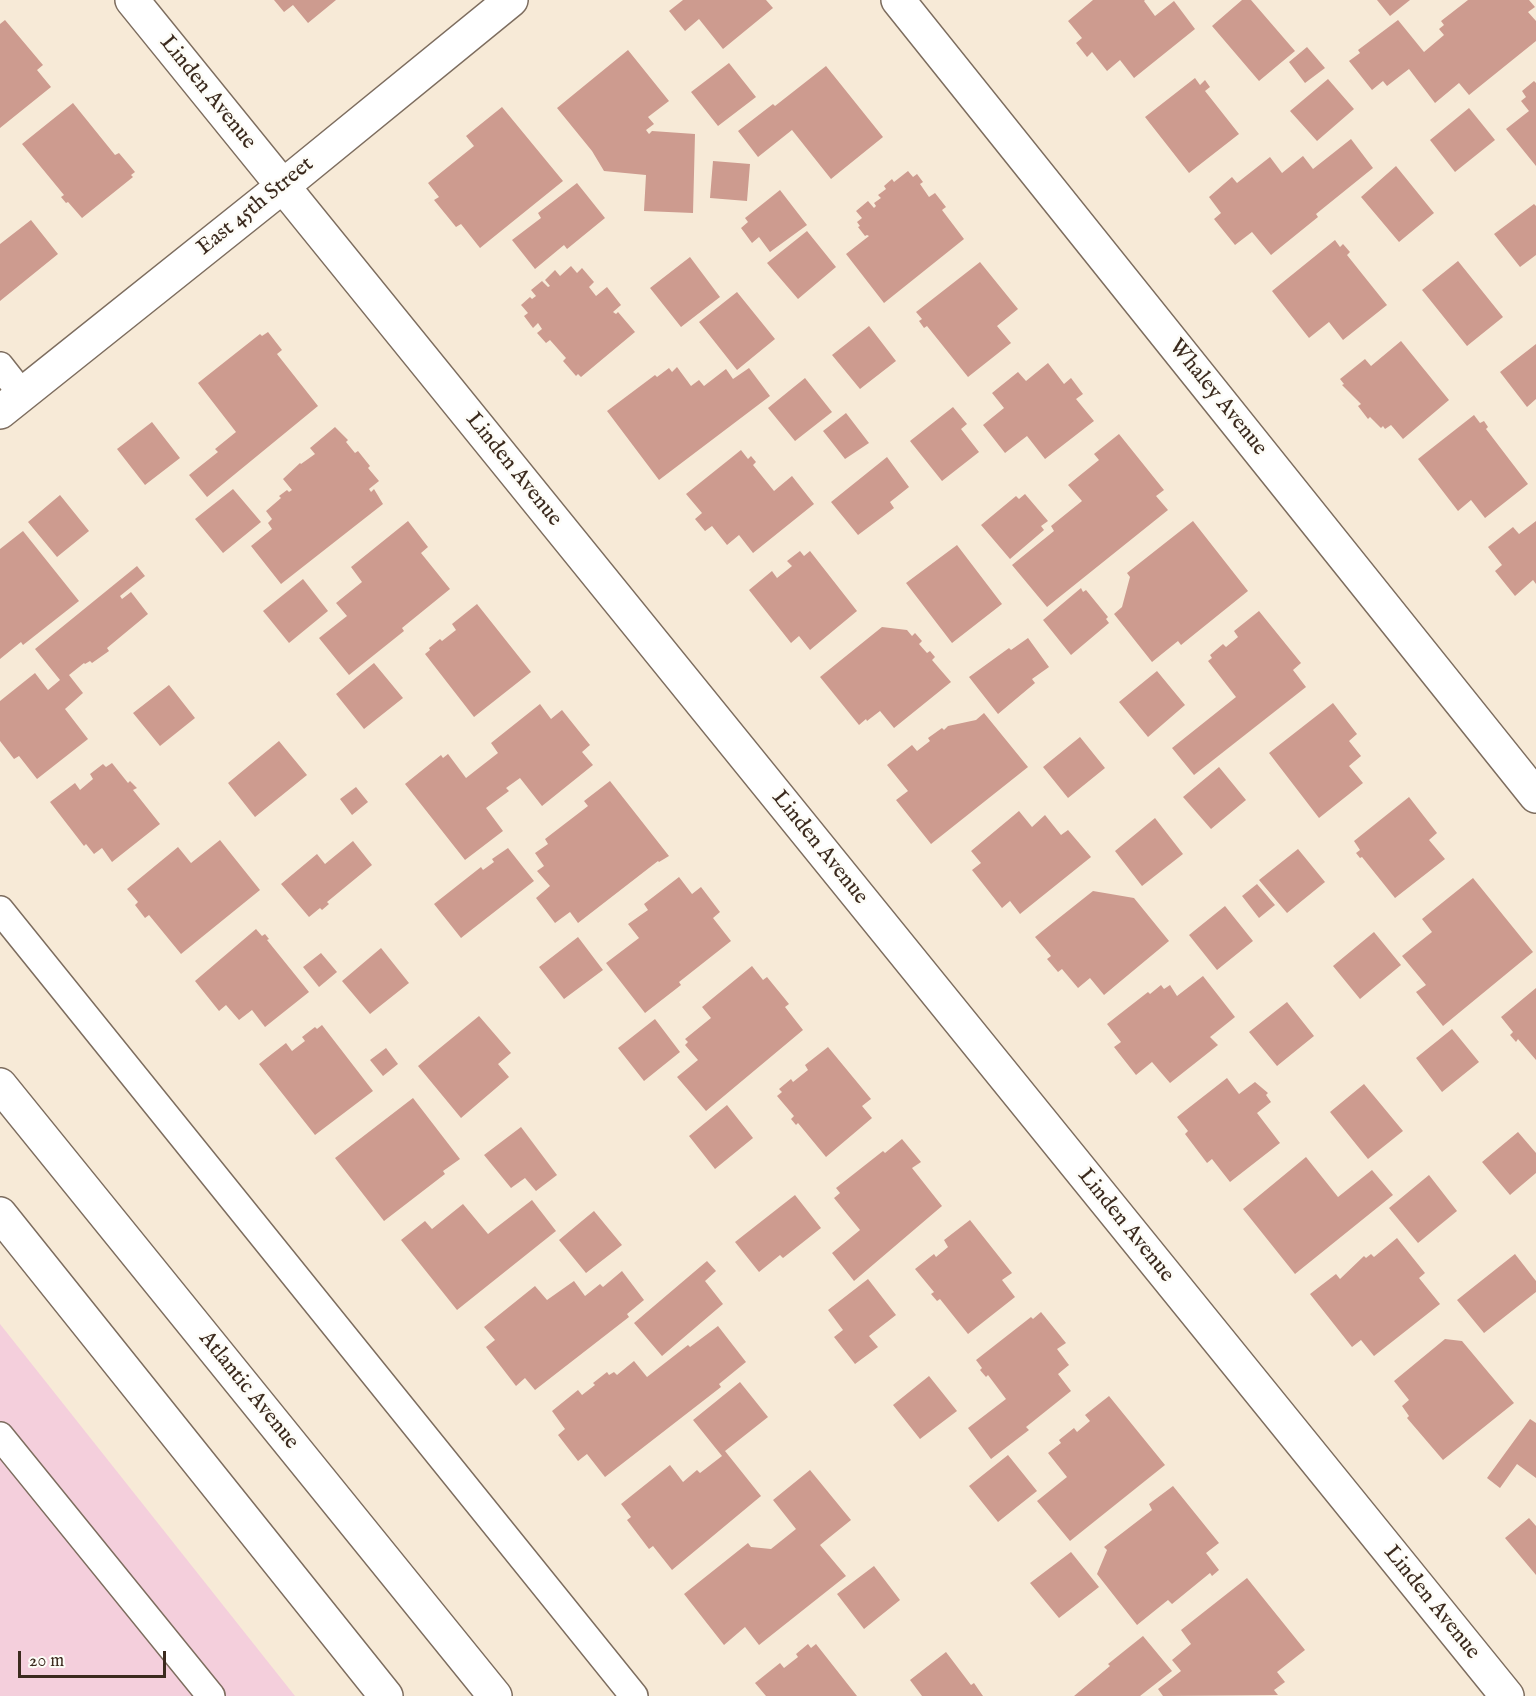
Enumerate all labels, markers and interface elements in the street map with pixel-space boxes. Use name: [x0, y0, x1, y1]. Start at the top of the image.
street label: Linden Avenue: [153, 31, 261, 155]
street label: East 45th Street: [192, 152, 320, 262]
street label: Whaley Avenue: [1162, 335, 1272, 461]
street label: Linden Avenue: [459, 408, 567, 532]
street label: Linden Avenue: [765, 786, 873, 910]
street label: Linden Avenue: [1071, 1164, 1179, 1288]
street label: Atlantic Avenue: [192, 1327, 304, 1455]
street label: Linden Avenue: [1377, 1541, 1485, 1665]
scale bar: [21, 1639, 170, 1677]
text: 20 m: [29, 1650, 64, 1673]

